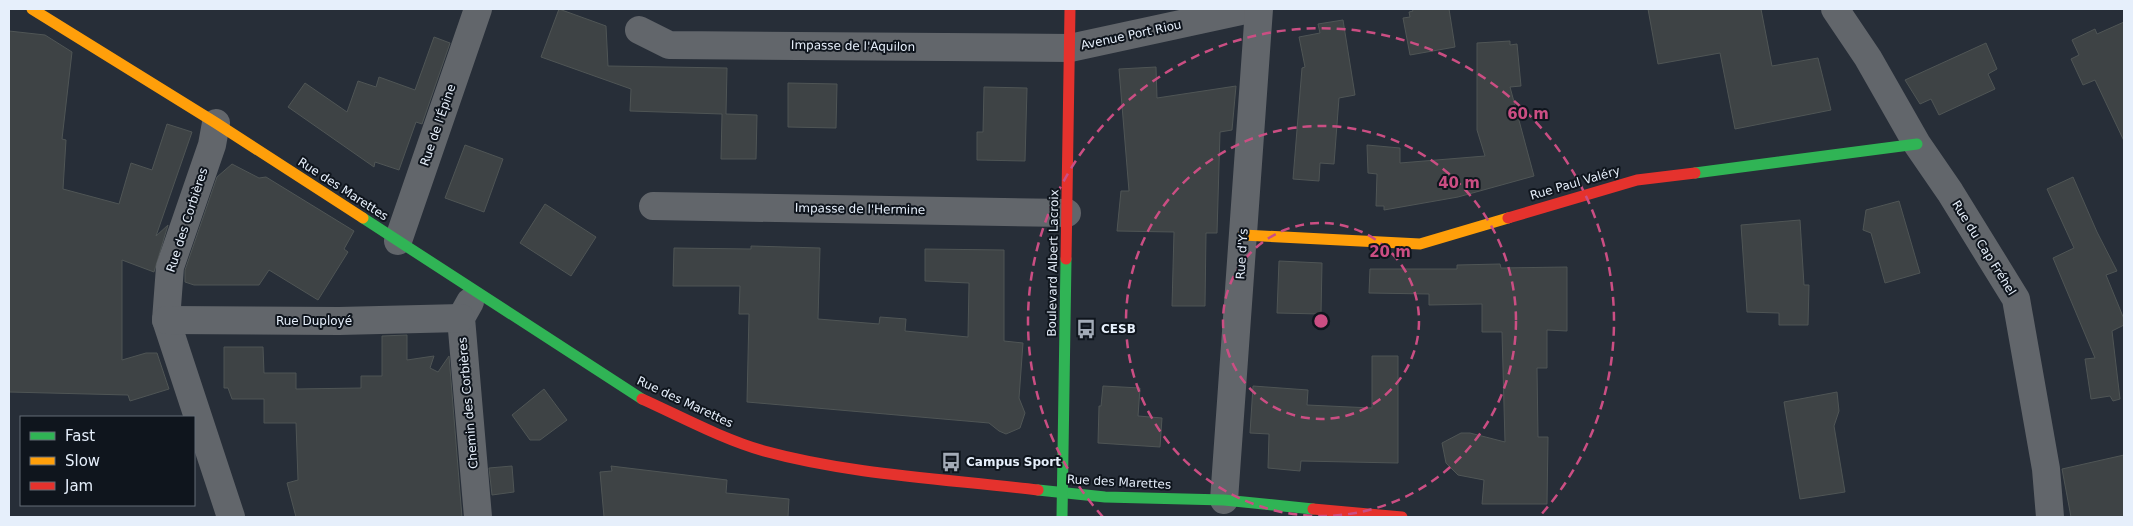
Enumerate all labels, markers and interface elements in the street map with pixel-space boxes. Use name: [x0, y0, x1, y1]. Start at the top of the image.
street label: Avenue Port Riou: [1079, 17, 1183, 53]
street label: Impasse de l'Aquilon: [791, 38, 915, 54]
street label: Rue de l'Épine: [417, 82, 459, 168]
text: 60 m: [1507, 105, 1549, 123]
street label: Rue des Marettes: [295, 155, 391, 223]
street label: Rue Paul Valéry: [1528, 163, 1622, 203]
street label: Rue des Corbières: [164, 166, 210, 274]
text: 40 m: [1438, 174, 1480, 192]
street label: Boulevard Albert Lacroix: [1045, 189, 1061, 337]
street label: Rue du Cap Fréhel: [1949, 198, 2019, 298]
street label: Impasse de l'Hermine: [795, 201, 925, 217]
street label: Rue d'Ys: [1233, 228, 1251, 280]
text: 20 m: [1369, 243, 1411, 261]
centre of rings: [1312, 312, 1330, 330]
street label: Rue Duployé: [276, 314, 352, 328]
bus stop icon: CESB: [1075, 318, 1097, 340]
place label: CESB: [1101, 322, 1136, 336]
street label: Chemin des Corbières: [455, 337, 481, 469]
street label: Rue des Marettes: [635, 374, 735, 430]
legend: [20, 416, 195, 506]
text: Fast: [65, 427, 95, 445]
bus stop icon: Campus Sport: [940, 451, 962, 473]
text: Slow: [65, 452, 100, 470]
place label: Campus Sport: [966, 455, 1061, 469]
street label: Rue des Marettes: [1066, 472, 1172, 492]
text: Jam: [64, 477, 93, 495]

